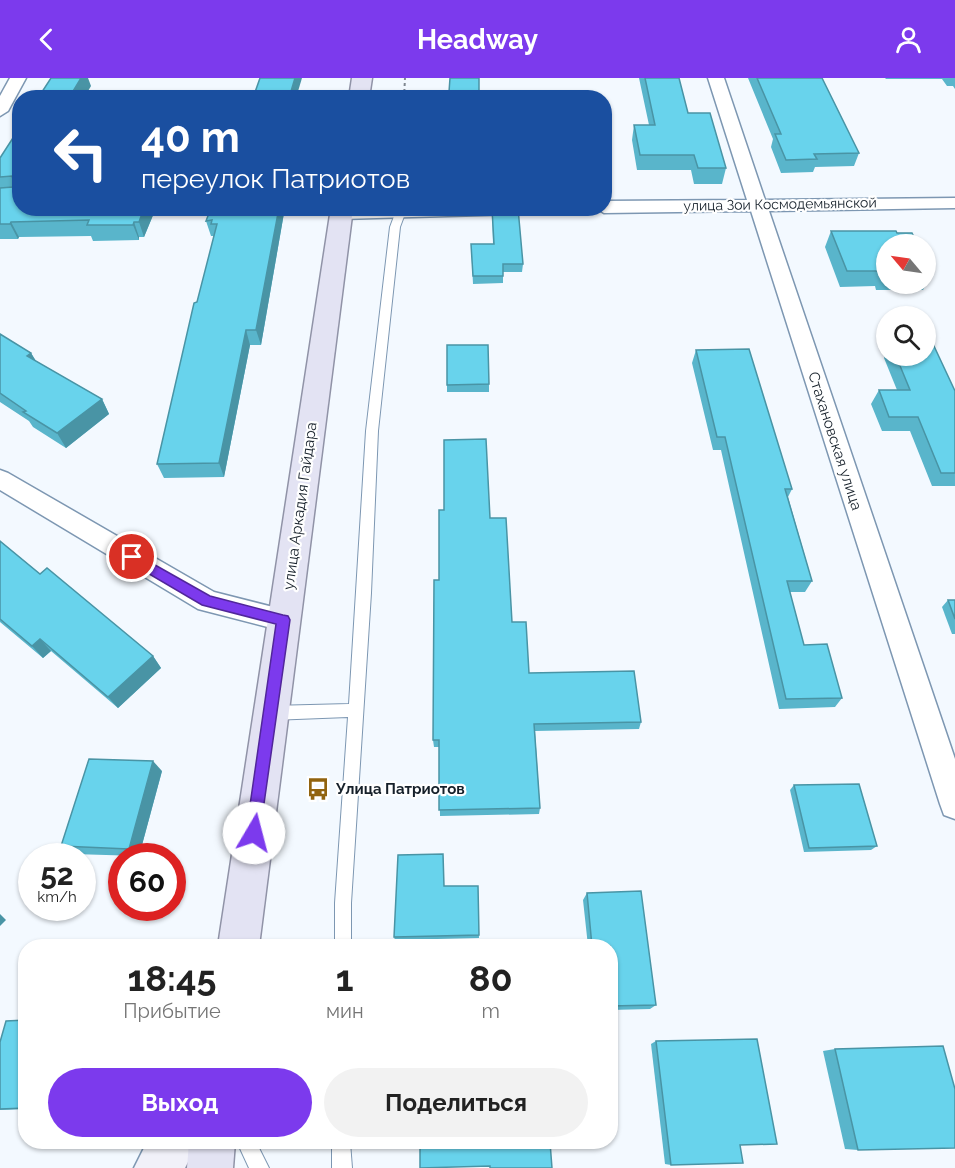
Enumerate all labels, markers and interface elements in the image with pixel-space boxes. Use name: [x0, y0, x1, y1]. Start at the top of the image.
icon: back: [30, 23, 63, 56]
icon: person: [892, 23, 925, 56]
text: Headway: [417, 24, 538, 55]
text: 40 m: [141, 113, 240, 162]
icon: left: [42, 114, 120, 192]
text: переулок Патриотов: [141, 163, 410, 194]
street label: улица Зои Космодемьянской: [683, 194, 877, 214]
north arrow: [876, 234, 936, 294]
map controls: [876, 234, 936, 366]
button: search: [876, 306, 936, 366]
street label: Стахановская улица: [804, 369, 866, 513]
street label: улица Аркадия Гайдара: [279, 421, 321, 591]
pin: [106, 531, 157, 582]
icon: arrive: [115, 540, 148, 573]
bus stop icon: Улица Патриотов: [305, 776, 331, 802]
place label: Улица Патриотов: [335, 780, 465, 798]
position arrow: [222, 801, 286, 865]
speed limit sign: 60: [108, 843, 186, 921]
text: 52: [40, 857, 74, 892]
text: km/h: [37, 888, 77, 906]
text: 18:45: [128, 957, 216, 999]
text: 1: [336, 957, 354, 999]
text: 80: [469, 957, 513, 999]
text: Прибытие: [123, 999, 221, 1023]
text: мин: [326, 999, 364, 1023]
text: m: [482, 999, 500, 1023]
button: Выход: [48, 1068, 312, 1137]
button: Поделиться: [324, 1068, 588, 1137]

